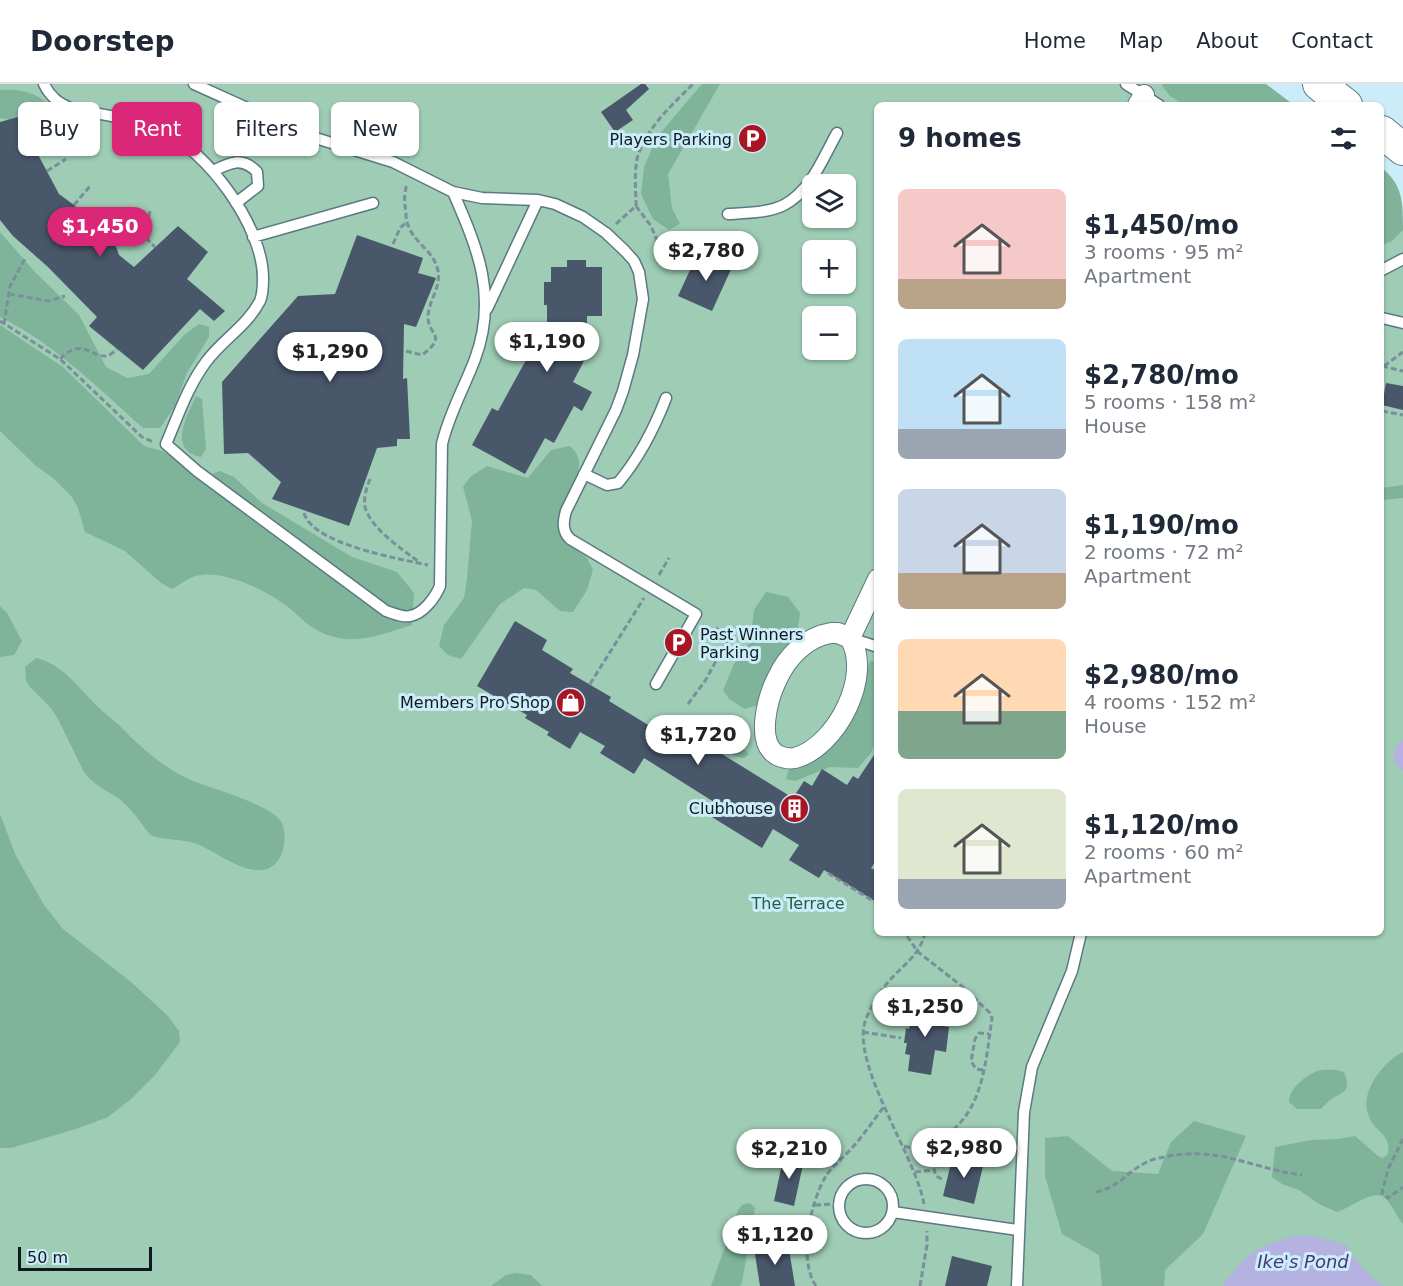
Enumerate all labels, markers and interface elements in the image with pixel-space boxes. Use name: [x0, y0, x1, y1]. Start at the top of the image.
text: Doorstep: [30, 25, 175, 58]
text: Home: [1024, 29, 1086, 53]
text: Map: [1119, 29, 1163, 53]
text: About: [1196, 29, 1258, 53]
text: Contact: [1291, 29, 1373, 53]
chip: Buy: [18, 102, 100, 156]
chip: Rent: [112, 102, 202, 156]
chip: Filters: [214, 102, 319, 156]
chip: New: [331, 102, 419, 156]
icon: filters: [1327, 122, 1360, 155]
parking icon: Players Parking: [737, 123, 769, 155]
text: 9 homes: [898, 123, 1022, 153]
place label: Players Parking: [609, 130, 732, 149]
map controls: [802, 174, 856, 360]
button: layers: [802, 174, 856, 228]
pin: $1,450: [51, 207, 149, 258]
text: $1,450/mo: [1084, 210, 1239, 240]
icon: home: [946, 213, 1018, 285]
text: $1,450: [61, 214, 139, 238]
pin: $2,780: [657, 231, 755, 282]
text: $2,780: [667, 238, 745, 262]
button: +: [802, 240, 856, 294]
text: 3 rooms · 95 m²: [1084, 240, 1244, 264]
text: Apartment: [1084, 264, 1191, 288]
button: −: [802, 306, 856, 360]
pin: $1,190: [498, 322, 596, 373]
text: $1,190: [508, 329, 586, 353]
pin: $1,290: [281, 332, 379, 383]
text: $1,290: [291, 339, 369, 363]
text: $2,780/mo: [1084, 360, 1239, 390]
icon: home: [946, 363, 1018, 435]
text: 5 rooms · 158 m²: [1084, 390, 1256, 414]
text: House: [1084, 414, 1147, 438]
text: $1,190/mo: [1084, 510, 1239, 540]
icon: home: [946, 513, 1018, 585]
text: 2 rooms · 72 m²: [1084, 540, 1244, 564]
text: Apartment: [1084, 564, 1191, 588]
place label: Past Winners Parking: [700, 625, 803, 662]
parking icon: Past Winners Parking: [663, 627, 695, 659]
text: $2,980/mo: [1084, 660, 1239, 690]
icon: home: [946, 663, 1018, 735]
shop icon: Members Pro Shop: [555, 686, 587, 718]
text: 4 rooms · 152 m²: [1084, 690, 1256, 714]
place label: Members Pro Shop: [400, 693, 550, 712]
text: House: [1084, 714, 1147, 738]
pin: $1,720: [649, 715, 747, 766]
text: $1,720: [659, 722, 737, 746]
building icon: Clubhouse: [778, 792, 810, 824]
place label: Clubhouse: [689, 799, 773, 818]
text: $1,120/mo: [1084, 810, 1239, 840]
icon: home: [946, 813, 1018, 885]
text: 2 rooms · 60 m²: [1084, 840, 1244, 864]
text: Apartment: [1084, 864, 1191, 888]
park label: The Terrace: [750, 894, 845, 913]
pin: $1,250: [876, 987, 974, 1038]
text: $1,250: [886, 994, 964, 1018]
pin: $2,980: [915, 1128, 1013, 1179]
pin: $2,210: [740, 1129, 838, 1180]
text: $2,980: [925, 1135, 1003, 1159]
text: $2,210: [750, 1136, 828, 1160]
pin: $1,120: [726, 1215, 824, 1266]
text: $1,120: [736, 1222, 814, 1246]
scale bar: [18, 1244, 152, 1272]
text: 50 m: [27, 1248, 68, 1267]
water label: Ike's Pond: [1257, 1251, 1349, 1272]

